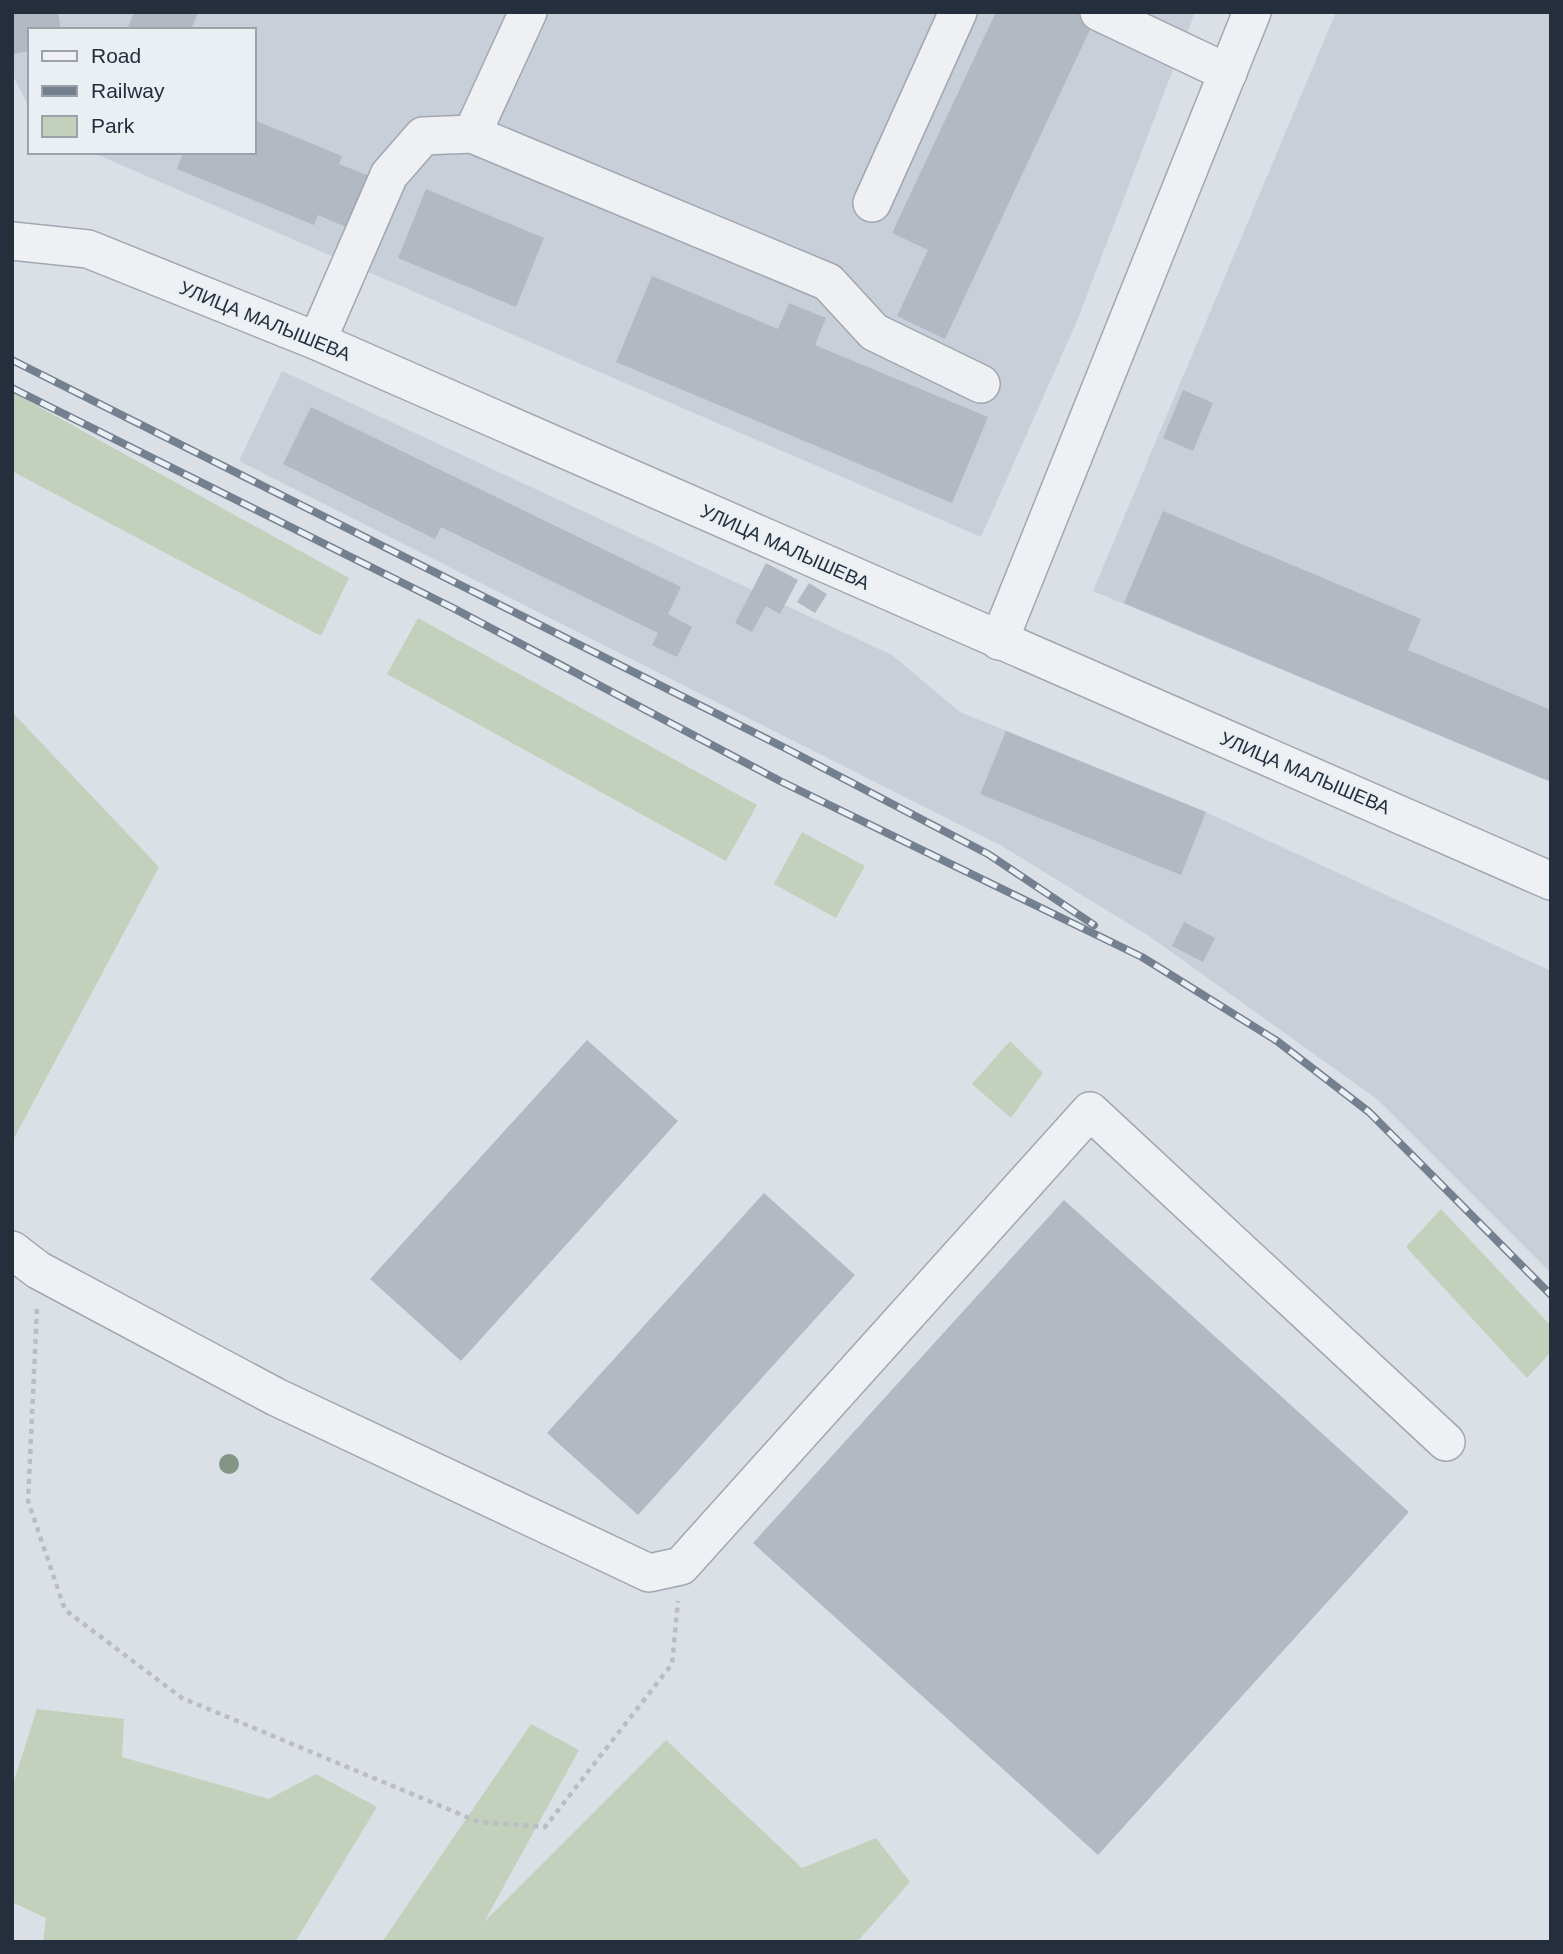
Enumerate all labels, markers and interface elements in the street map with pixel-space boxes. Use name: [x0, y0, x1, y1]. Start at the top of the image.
legend: [28, 28, 256, 154]
text: Road: [91, 44, 141, 67]
text: Railway: [91, 79, 165, 102]
text: Park: [91, 114, 135, 137]
street label: УЛИЦА МАЛЫШЕВА: [176, 277, 354, 365]
street label: УЛИЦА МАЛЫШЕВА: [697, 500, 873, 594]
street label: УЛИЦА МАЛЫШЕВА: [1217, 728, 1393, 818]

